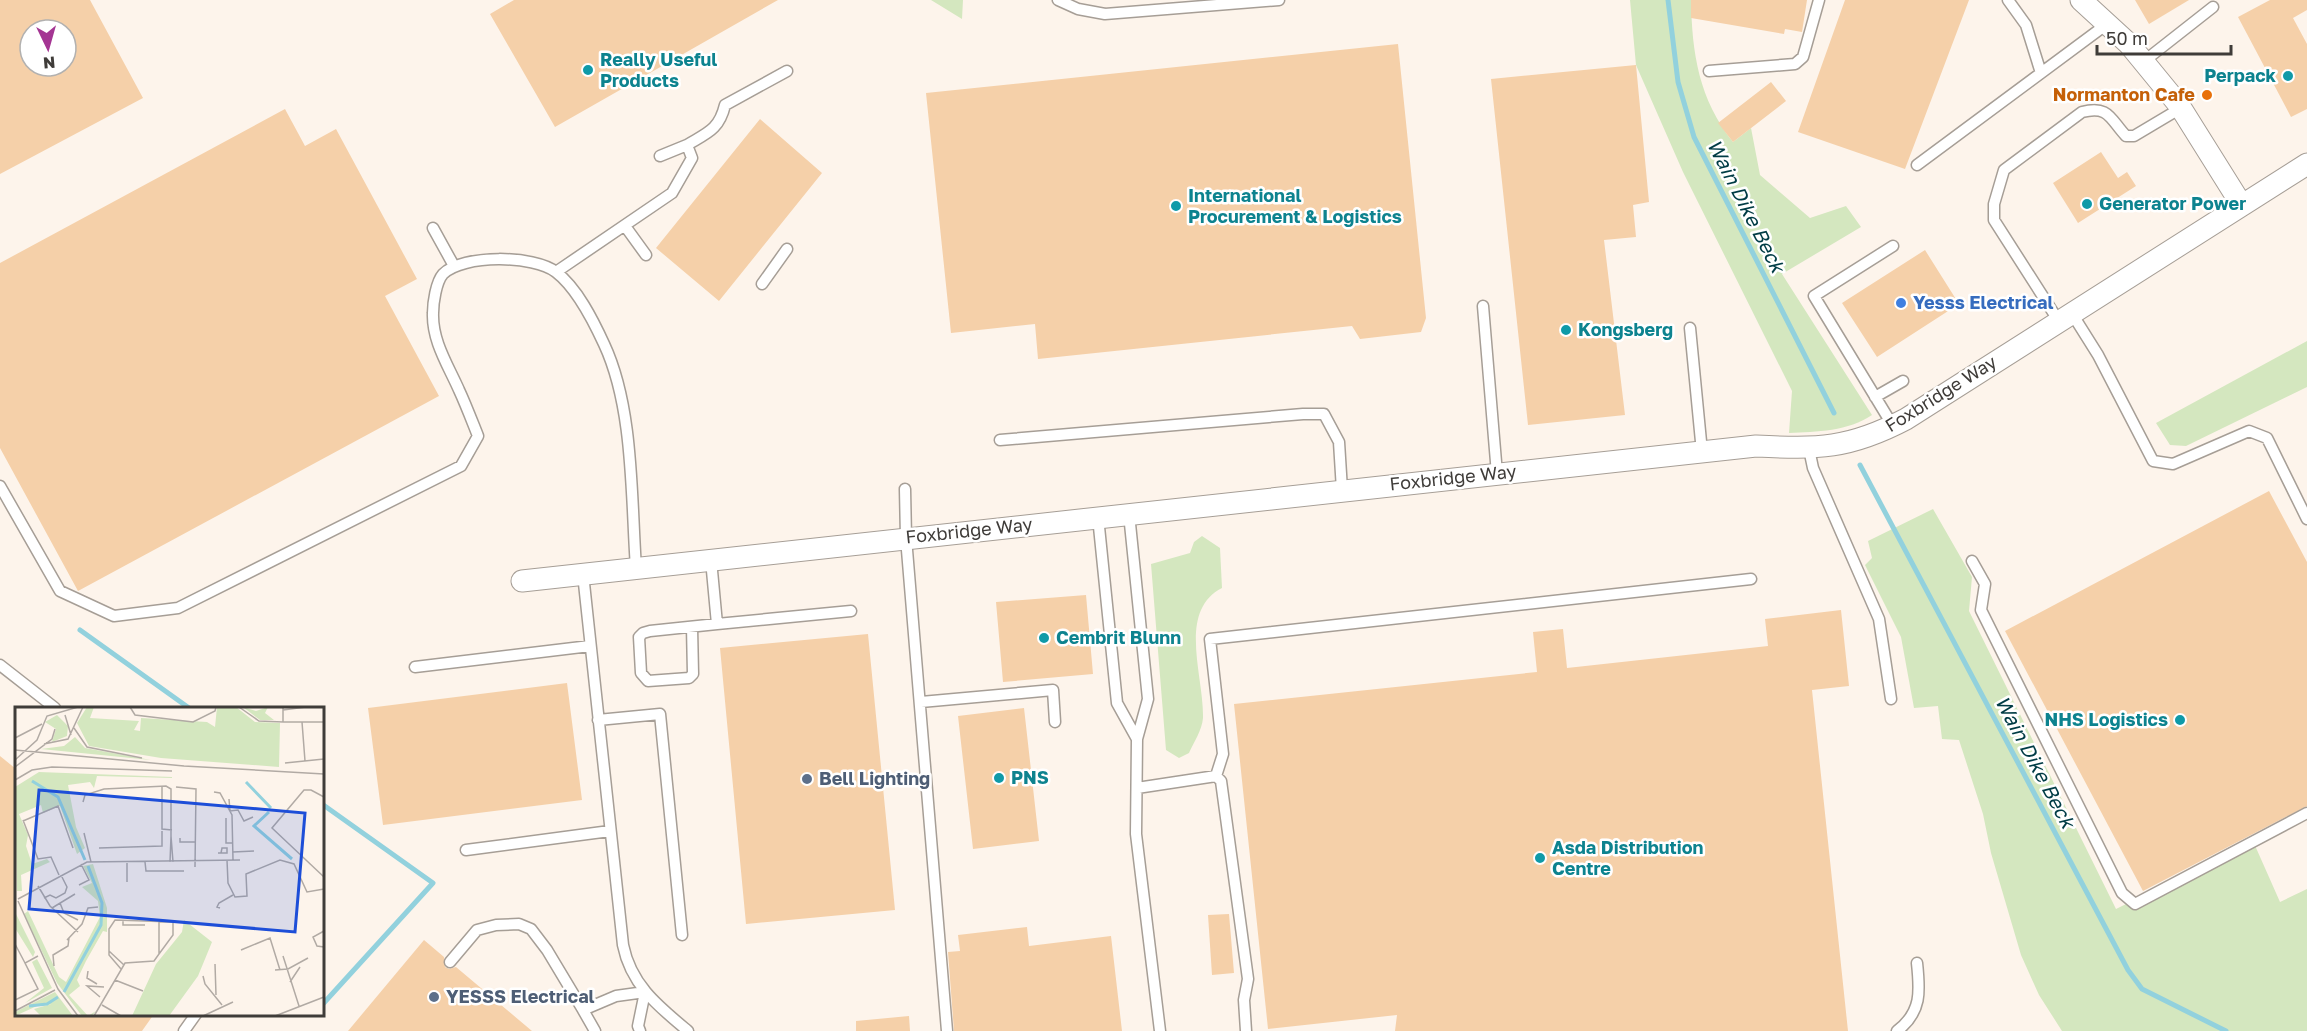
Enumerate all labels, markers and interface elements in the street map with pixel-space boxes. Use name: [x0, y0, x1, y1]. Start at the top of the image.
north arrow: [18, 18, 78, 78]
scale bar: [2097, 18, 2230, 56]
text: 50 m: [2106, 27, 2148, 49]
place label: Really Useful Products: [600, 48, 717, 91]
text: N: [42, 52, 56, 73]
marker: Really Useful Products: [581, 63, 595, 77]
place label: Perpack: [2204, 64, 2277, 86]
marker: Perpack: [2281, 69, 2295, 83]
place label: Normanton Cafe: [2053, 83, 2195, 105]
marker: Normanton Cafe: [2200, 88, 2214, 102]
water label: Wain Dike Beck: [1703, 135, 1792, 279]
place label: International Procurement & Logistics: [1188, 184, 1402, 227]
place label: Generator Power: [2099, 192, 2246, 214]
marker: Generator Power: [2080, 197, 2094, 211]
marker: International Procurement & Logistics: [1169, 199, 1183, 213]
place label: Yesss Electrical: [1913, 291, 2053, 313]
marker: Yesss Electrical: [1894, 296, 1908, 310]
place label: Kongsberg: [1578, 318, 1673, 340]
marker: Kongsberg: [1559, 323, 1573, 337]
street label: Foxbridge Way: [1881, 350, 2000, 436]
street label: Foxbridge Way: [1388, 459, 1517, 495]
street label: Foxbridge Way: [904, 512, 1033, 548]
place label: Cembrit Blunn: [1056, 626, 1181, 648]
marker: Cembrit Blunn: [1037, 631, 1051, 645]
water label: Wain Dike Beck: [1991, 691, 2082, 834]
inset map: [15, 707, 324, 1016]
place label: NHS Logistics: [2044, 708, 2168, 730]
marker: NHS Logistics: [2173, 713, 2187, 727]
place label: PNS: [1011, 766, 1049, 788]
place label: Bell Lighting: [819, 767, 930, 789]
marker: PNS: [992, 771, 1006, 785]
marker: Bell Lighting: [800, 772, 814, 786]
place label: Asda Distribution Centre: [1552, 836, 1703, 879]
marker: Asda Distribution Centre: [1533, 851, 1547, 865]
place label: YESSS Electrical: [446, 985, 595, 1007]
marker: YESSS Electrical: [427, 990, 441, 1004]

